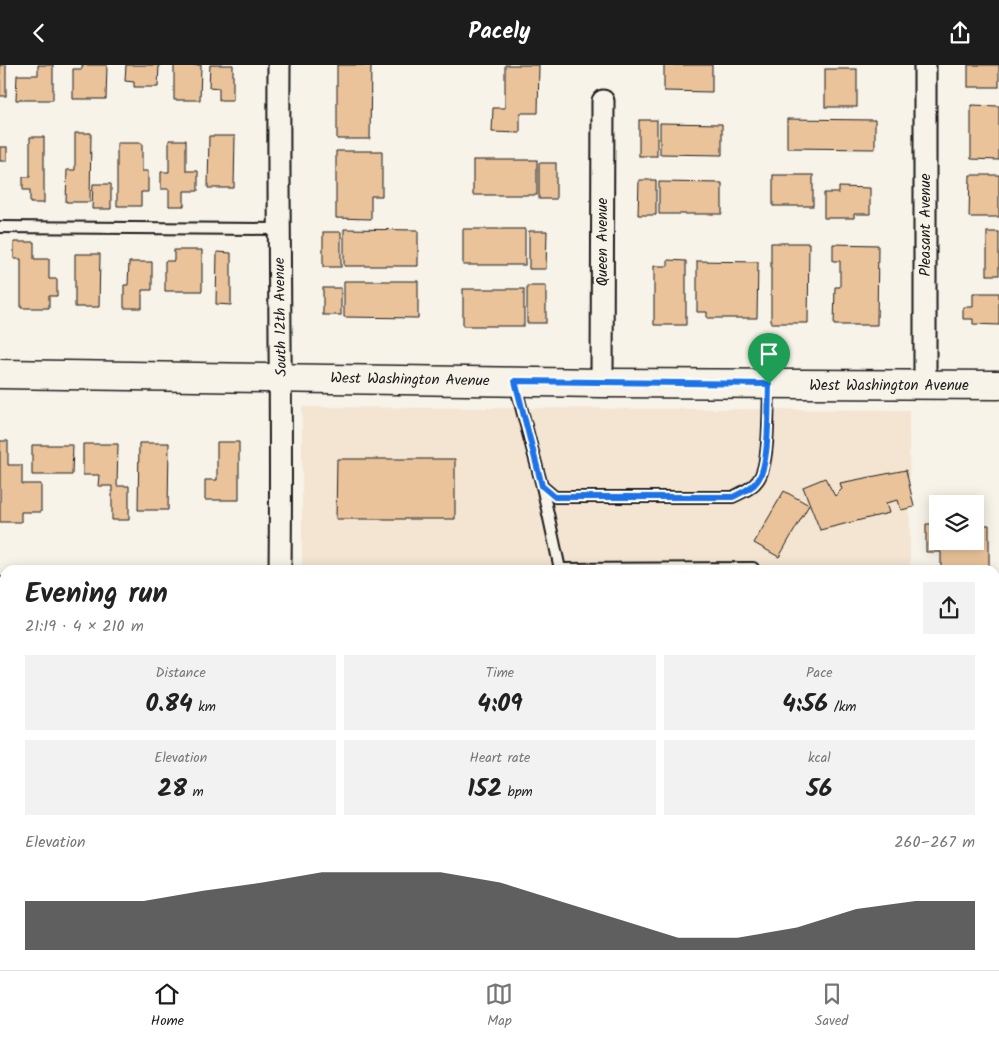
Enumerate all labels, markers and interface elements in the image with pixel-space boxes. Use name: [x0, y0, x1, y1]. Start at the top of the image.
text: Pacely: [468, 15, 531, 50]
icon: back: [25, 19, 53, 47]
icon: share: [946, 19, 974, 47]
street label: Pleasant Avenue: [914, 173, 938, 277]
street label: Queen Avenue: [591, 198, 615, 286]
street label: South 12th Avenue: [268, 257, 294, 377]
pin: [748, 333, 790, 384]
icon: arrive: [755, 340, 783, 368]
street label: West Washington Avenue: [330, 367, 490, 393]
street label: West Washington Avenue: [809, 374, 969, 398]
map controls: [929, 495, 984, 550]
button: layers: [929, 495, 984, 550]
text: Evening run: [25, 572, 168, 617]
button: share: [923, 582, 975, 634]
text: 21:19 · 4 × 210 m: [25, 614, 144, 639]
text: Distance: [156, 662, 206, 684]
text: Time: [486, 662, 514, 684]
text: Pace: [806, 662, 833, 684]
text: 0.84: [145, 684, 193, 724]
text: 4:09: [477, 684, 523, 724]
text: 4:56: [782, 684, 828, 724]
text: km: [193, 696, 216, 718]
text: /km: [828, 696, 856, 718]
text: Elevation: [154, 747, 207, 769]
text: Heart rate: [470, 747, 530, 769]
text: kcal: [808, 747, 831, 769]
text: 28: [158, 769, 187, 809]
text: 152: [467, 769, 502, 809]
text: 56: [806, 769, 832, 809]
text: m: [187, 781, 204, 803]
text: bpm: [502, 781, 533, 803]
text: Elevation: [25, 830, 86, 855]
text: 260–267 m: [894, 830, 975, 855]
tab: Home: [151, 980, 184, 1032]
tab: Map: [485, 980, 513, 1032]
tab: Saved: [815, 980, 848, 1032]

